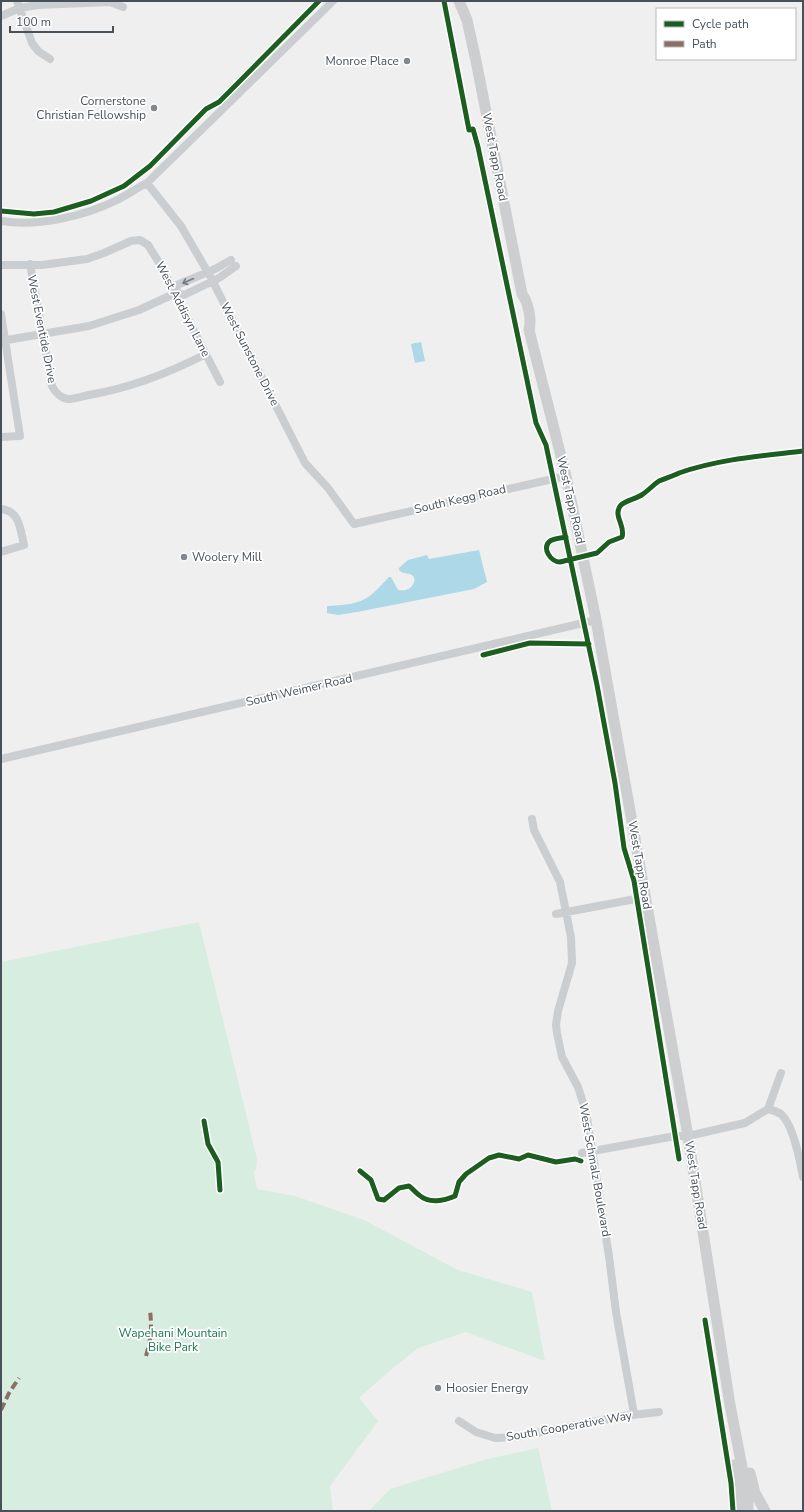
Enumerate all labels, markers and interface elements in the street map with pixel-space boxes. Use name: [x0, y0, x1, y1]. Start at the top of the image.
scale bar: [10, 8, 113, 34]
legend: [656, 8, 796, 60]
text: 100 m: [16, 14, 51, 30]
text: Cycle path: [692, 16, 749, 32]
text: Path: [692, 36, 717, 52]
place label: Monroe Place: [326, 53, 399, 69]
marker: Monroe Place: [402, 56, 412, 66]
place label: Cornerstone Christian Fellowship: [36, 93, 146, 123]
marker: Cornerstone Christian Fellowship: [149, 103, 159, 113]
street label: West Tapp Road: [479, 112, 511, 202]
street label: West Addisyn Lane: [152, 259, 214, 359]
street label: West Eventide Drive: [24, 273, 60, 385]
one-way arrow: [182, 277, 194, 285]
street label: West Sunstone Drive: [217, 300, 283, 408]
street label: West Tapp Road: [553, 455, 589, 545]
street label: South Kegg Road: [413, 481, 507, 517]
place label: Woolery Mill: [192, 549, 262, 565]
marker: Woolery Mill: [179, 552, 189, 562]
street label: South Weimer Road: [244, 670, 354, 710]
street label: West Tapp Road: [624, 820, 656, 910]
street label: West Schmalz Boulevard: [575, 1102, 615, 1238]
street label: West Tapp Road: [681, 1140, 711, 1230]
park label: Wapehani Mountain Bike Park: [119, 1325, 227, 1355]
place label: Hoosier Energy: [446, 1380, 529, 1396]
marker: Hoosier Energy: [433, 1383, 443, 1393]
street label: South Cooperative Way: [505, 1407, 634, 1445]

